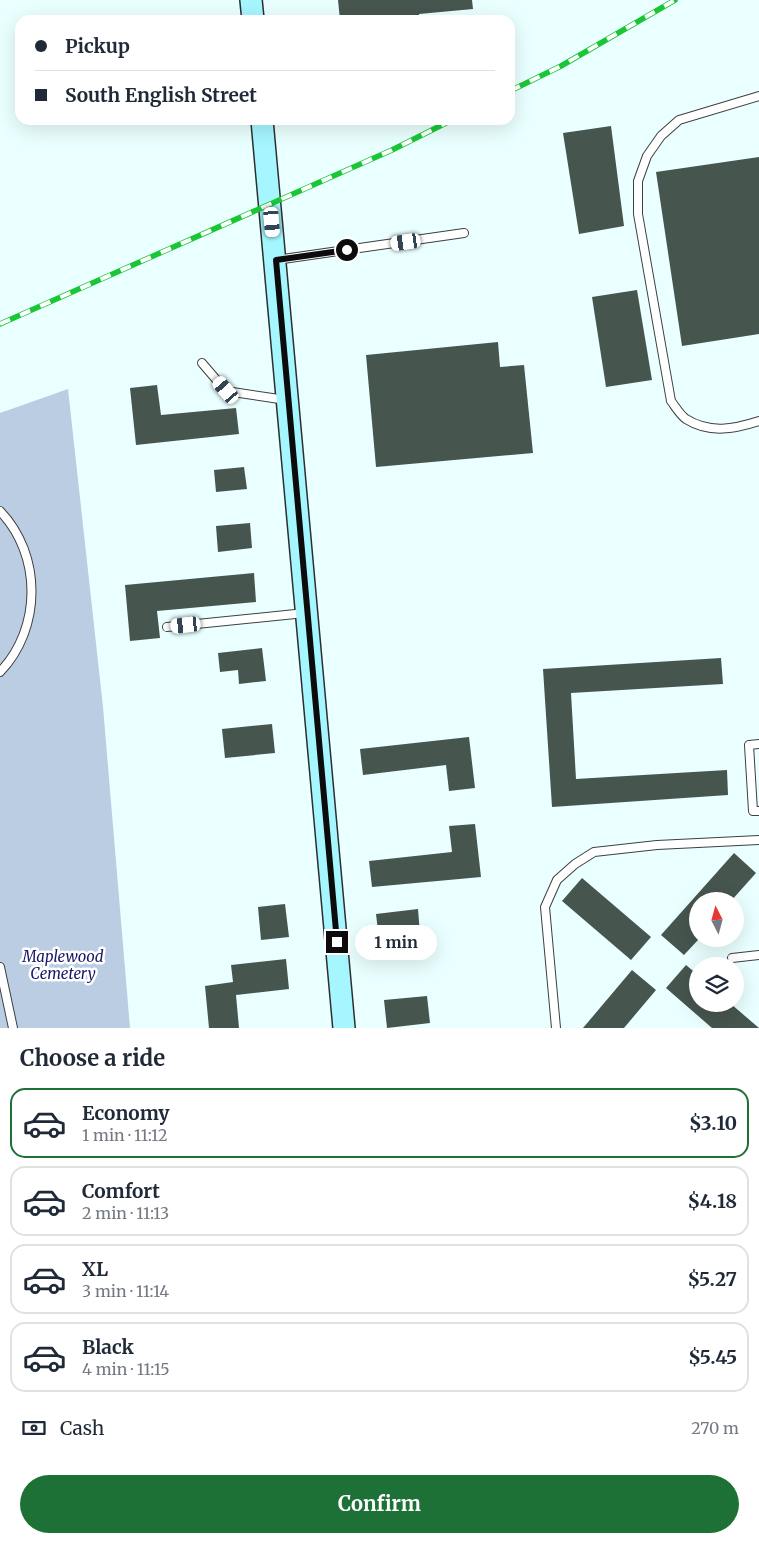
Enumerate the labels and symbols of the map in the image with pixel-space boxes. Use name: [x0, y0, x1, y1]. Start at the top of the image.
car: [263, 206, 280, 238]
car: [390, 232, 421, 252]
route start: [336, 239, 358, 261]
car: [210, 374, 241, 406]
car: [170, 616, 201, 634]
north arrow: [689, 892, 744, 948]
callout: 1 min: [354, 924, 437, 960]
route end: [326, 931, 348, 953]
park label: Maplewood Cemetery: [21, 947, 104, 983]

